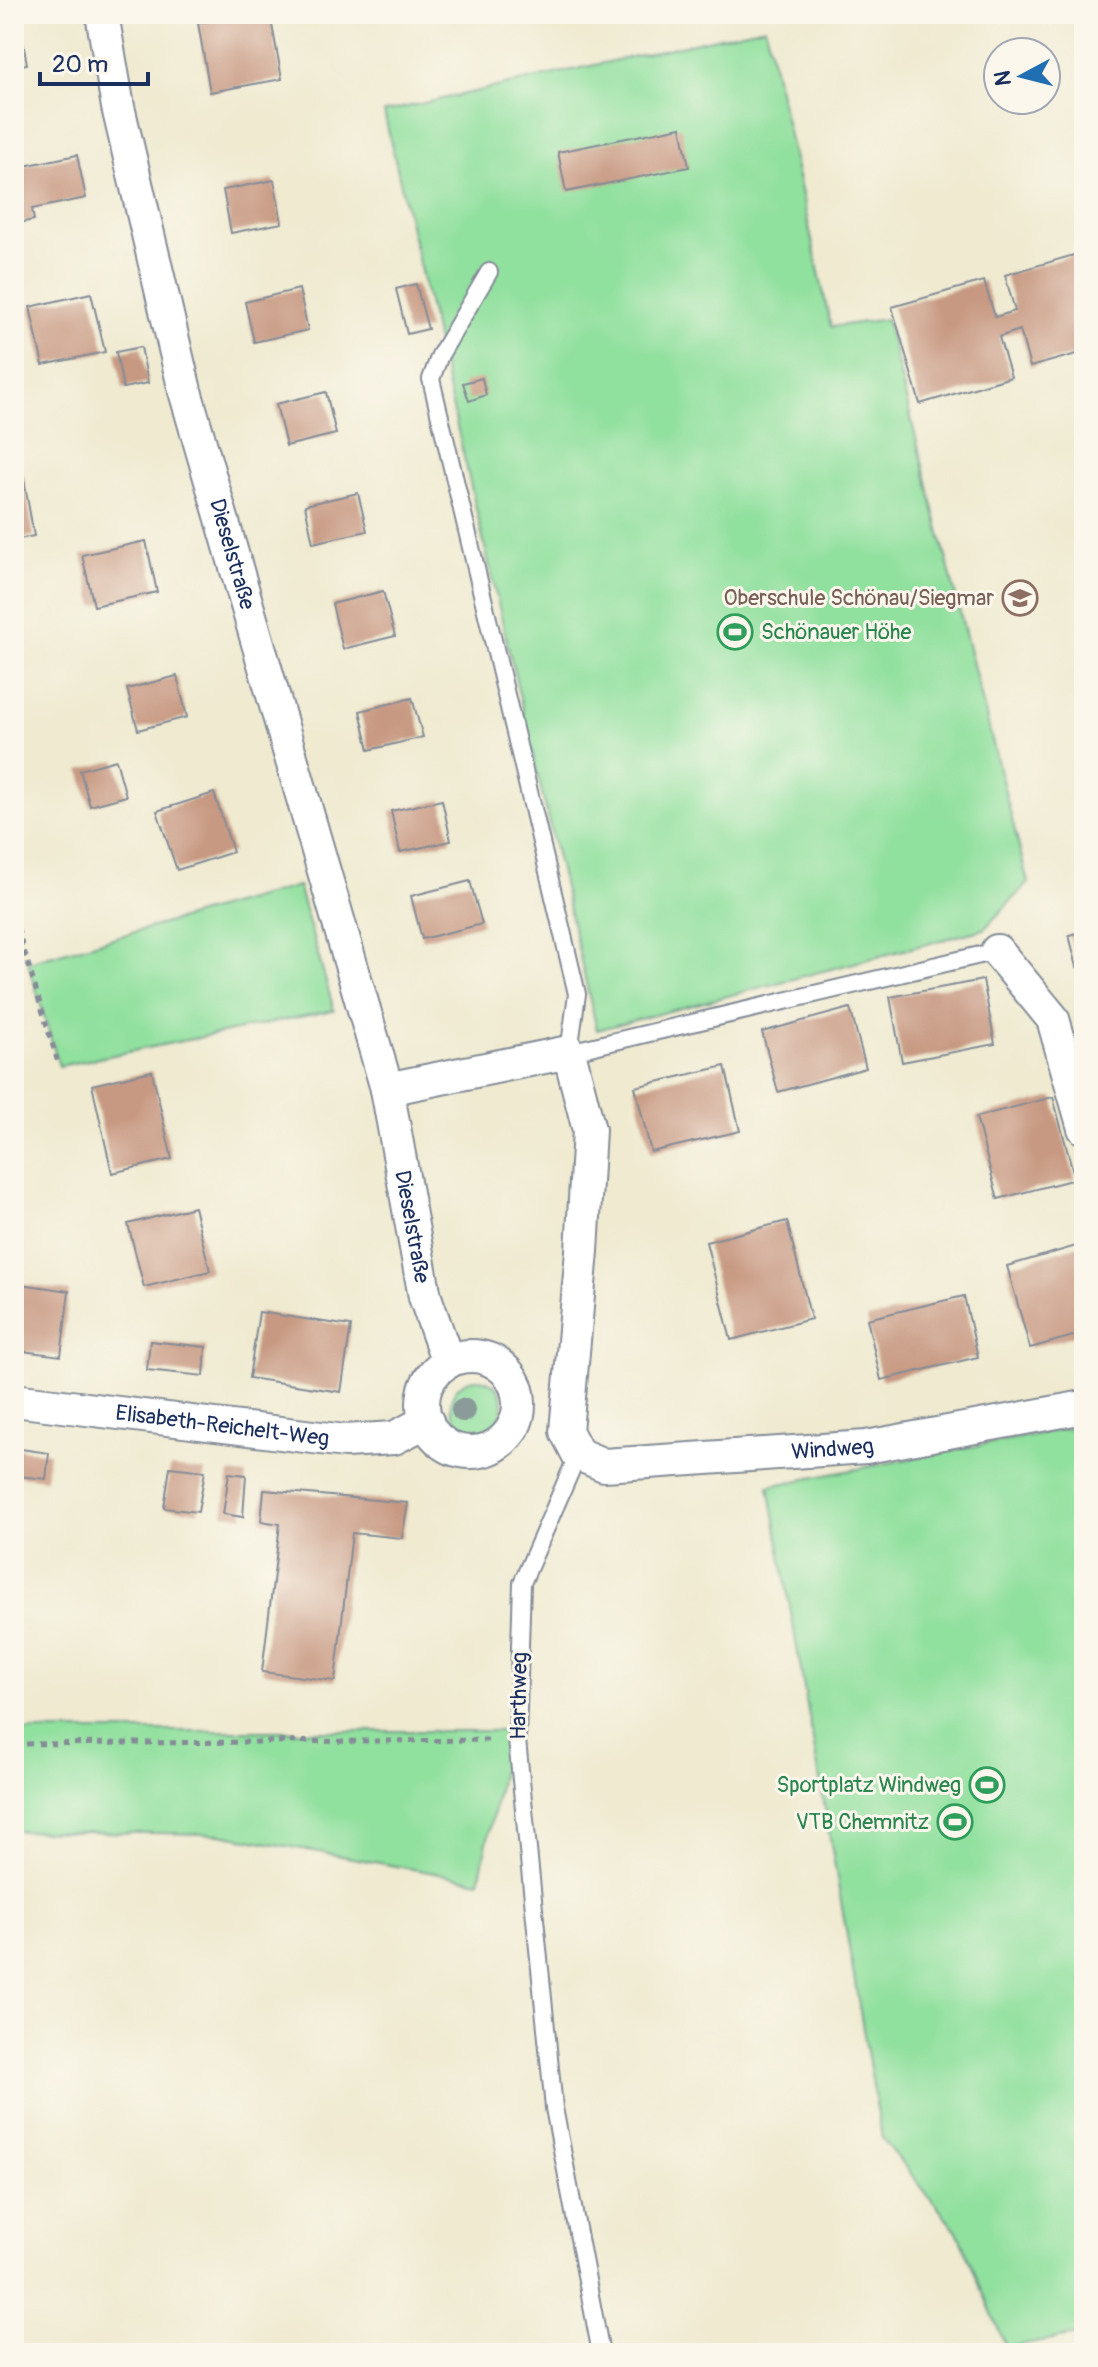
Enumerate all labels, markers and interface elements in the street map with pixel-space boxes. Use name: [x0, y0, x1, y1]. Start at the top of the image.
scale bar: [40, 36, 148, 86]
north arrow: [982, 36, 1062, 116]
text: 20 m: [52, 50, 108, 79]
text: N: [988, 69, 1018, 87]
street label: Dieselstraße: [203, 495, 262, 613]
school or university icon: Oberschule Schönau/Siegmar: [1001, 579, 1039, 617]
place label: Oberschule Schönau/Siegmar: [723, 584, 994, 612]
sports icon: Schönauer Höhe: [716, 613, 754, 651]
place label: Schönauer Höhe: [761, 618, 911, 646]
street label: Dieselstraße: [388, 1168, 436, 1286]
street label: Elisabeth-Reichelt-Weg: [114, 1399, 331, 1453]
street label: Windweg: [790, 1432, 876, 1466]
street label: Harthweg: [504, 1652, 534, 1740]
sports icon: Sportplatz Windweg: [968, 1766, 1006, 1804]
place label: Sportplatz Windweg: [776, 1771, 961, 1799]
sports icon: VTB Chemnitz: [936, 1803, 974, 1841]
place label: VTB Chemnitz: [796, 1808, 929, 1836]

